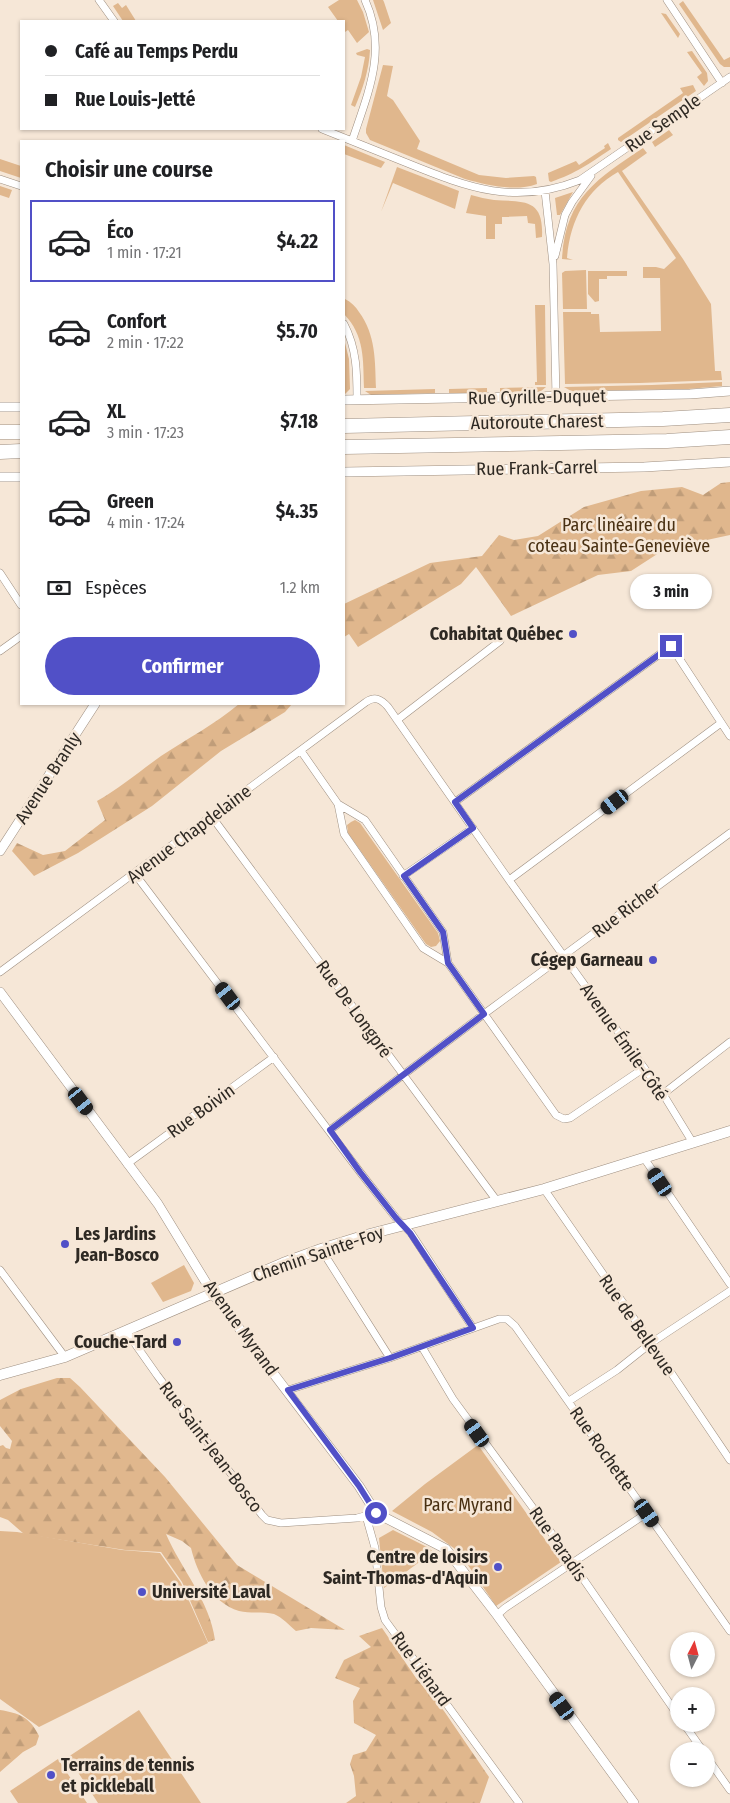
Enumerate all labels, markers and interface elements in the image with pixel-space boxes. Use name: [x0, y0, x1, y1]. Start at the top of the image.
text: Café au Temps Perdu: [75, 40, 238, 63]
text: Rue Louis-Jetté: [75, 88, 195, 111]
street label: Rue Semple: [621, 89, 705, 157]
text: Choisir une course: [45, 156, 213, 183]
icon: car: [47, 219, 92, 264]
text: Éco: [107, 220, 134, 243]
text: $4.22: [277, 230, 318, 253]
text: 1 min · 17:21: [107, 243, 182, 262]
icon: car: [47, 309, 92, 354]
text: Confort: [107, 310, 167, 333]
text: $5.70: [277, 320, 318, 343]
text: 2 min · 17:22: [107, 333, 184, 352]
street label: Rue Cyrille-Duquet: [468, 385, 606, 409]
icon: car: [47, 399, 92, 444]
text: XL: [107, 400, 126, 423]
text: $7.18: [280, 410, 318, 433]
street label: Autoroute Charest: [470, 410, 604, 434]
text: 3 min · 17:23: [107, 423, 184, 442]
street label: Rue Frank-Carrel: [476, 456, 598, 480]
icon: car: [47, 489, 92, 534]
text: Green: [107, 490, 154, 513]
text: $4.35: [276, 500, 318, 523]
text: 4 min · 17:24: [107, 513, 185, 532]
park label: Parc linéaire du coteau Sainte-Geneviève: [528, 514, 710, 557]
icon: cash: [45, 574, 73, 602]
callout: 3 min: [630, 574, 712, 608]
text: Espèces: [85, 576, 147, 599]
text: 1.2 km: [280, 578, 320, 597]
text: 3 min: [653, 582, 689, 601]
place label: Cohabitat Québec: [430, 623, 563, 645]
marker: Cohabitat Québec: [567, 628, 579, 640]
route end: [660, 635, 682, 657]
button: Confirmer: [45, 637, 320, 695]
street label: Avenue Branly: [10, 728, 86, 828]
street label: Avenue Chapdelaine: [122, 780, 256, 888]
car: [598, 787, 631, 817]
street label: Rue Richer: [588, 877, 665, 943]
place label: Cégep Garneau: [531, 949, 643, 971]
marker: Cégep Garneau: [647, 954, 659, 966]
street label: Rue De Longpré: [311, 956, 397, 1062]
street label: Avenue Émile-Côté: [575, 979, 673, 1105]
car: [212, 980, 243, 1012]
street label: Rue Boivin: [163, 1079, 239, 1143]
car: [65, 1085, 96, 1117]
car: [645, 1165, 674, 1199]
street label: Chemin Sainte-Foy: [250, 1221, 386, 1287]
place label: Les Jardins Jean-Bosco: [74, 1223, 159, 1266]
marker: Les Jardins Jean-Bosco: [59, 1238, 71, 1250]
street label: Rue de Bellevue: [594, 1270, 680, 1380]
street label: Avenue Myrand: [199, 1276, 283, 1380]
place label: Couche-Tard: [74, 1331, 167, 1353]
marker: Couche-Tard: [171, 1336, 183, 1348]
street label: Rue Saint-Jean-Bosco: [155, 1377, 267, 1517]
street label: Rue Rochette: [565, 1403, 639, 1495]
car: [462, 1416, 491, 1450]
park label: Parc Myrand: [423, 1494, 513, 1516]
car: [632, 1496, 661, 1530]
route start: [365, 1502, 387, 1524]
street label: Rue Paradis: [524, 1502, 592, 1586]
place label: Centre de loisirs Saint-Thomas-d'Aquin: [323, 1546, 488, 1589]
marker: Centre de loisirs Saint-Thomas-d'Aquin: [492, 1561, 504, 1573]
place label: Université Laval: [152, 1581, 271, 1603]
marker: Université Laval: [136, 1586, 148, 1598]
street label: Rue Liénard: [386, 1627, 456, 1711]
north arrow: [670, 1632, 715, 1678]
map controls: [670, 1632, 715, 1787]
button: +: [670, 1687, 715, 1732]
car: [547, 1689, 576, 1723]
button: −: [670, 1742, 715, 1787]
place label: Terrains de tennis et pickleball: [61, 1754, 195, 1797]
marker: Terrains de tennis et pickleball: [45, 1769, 57, 1781]

